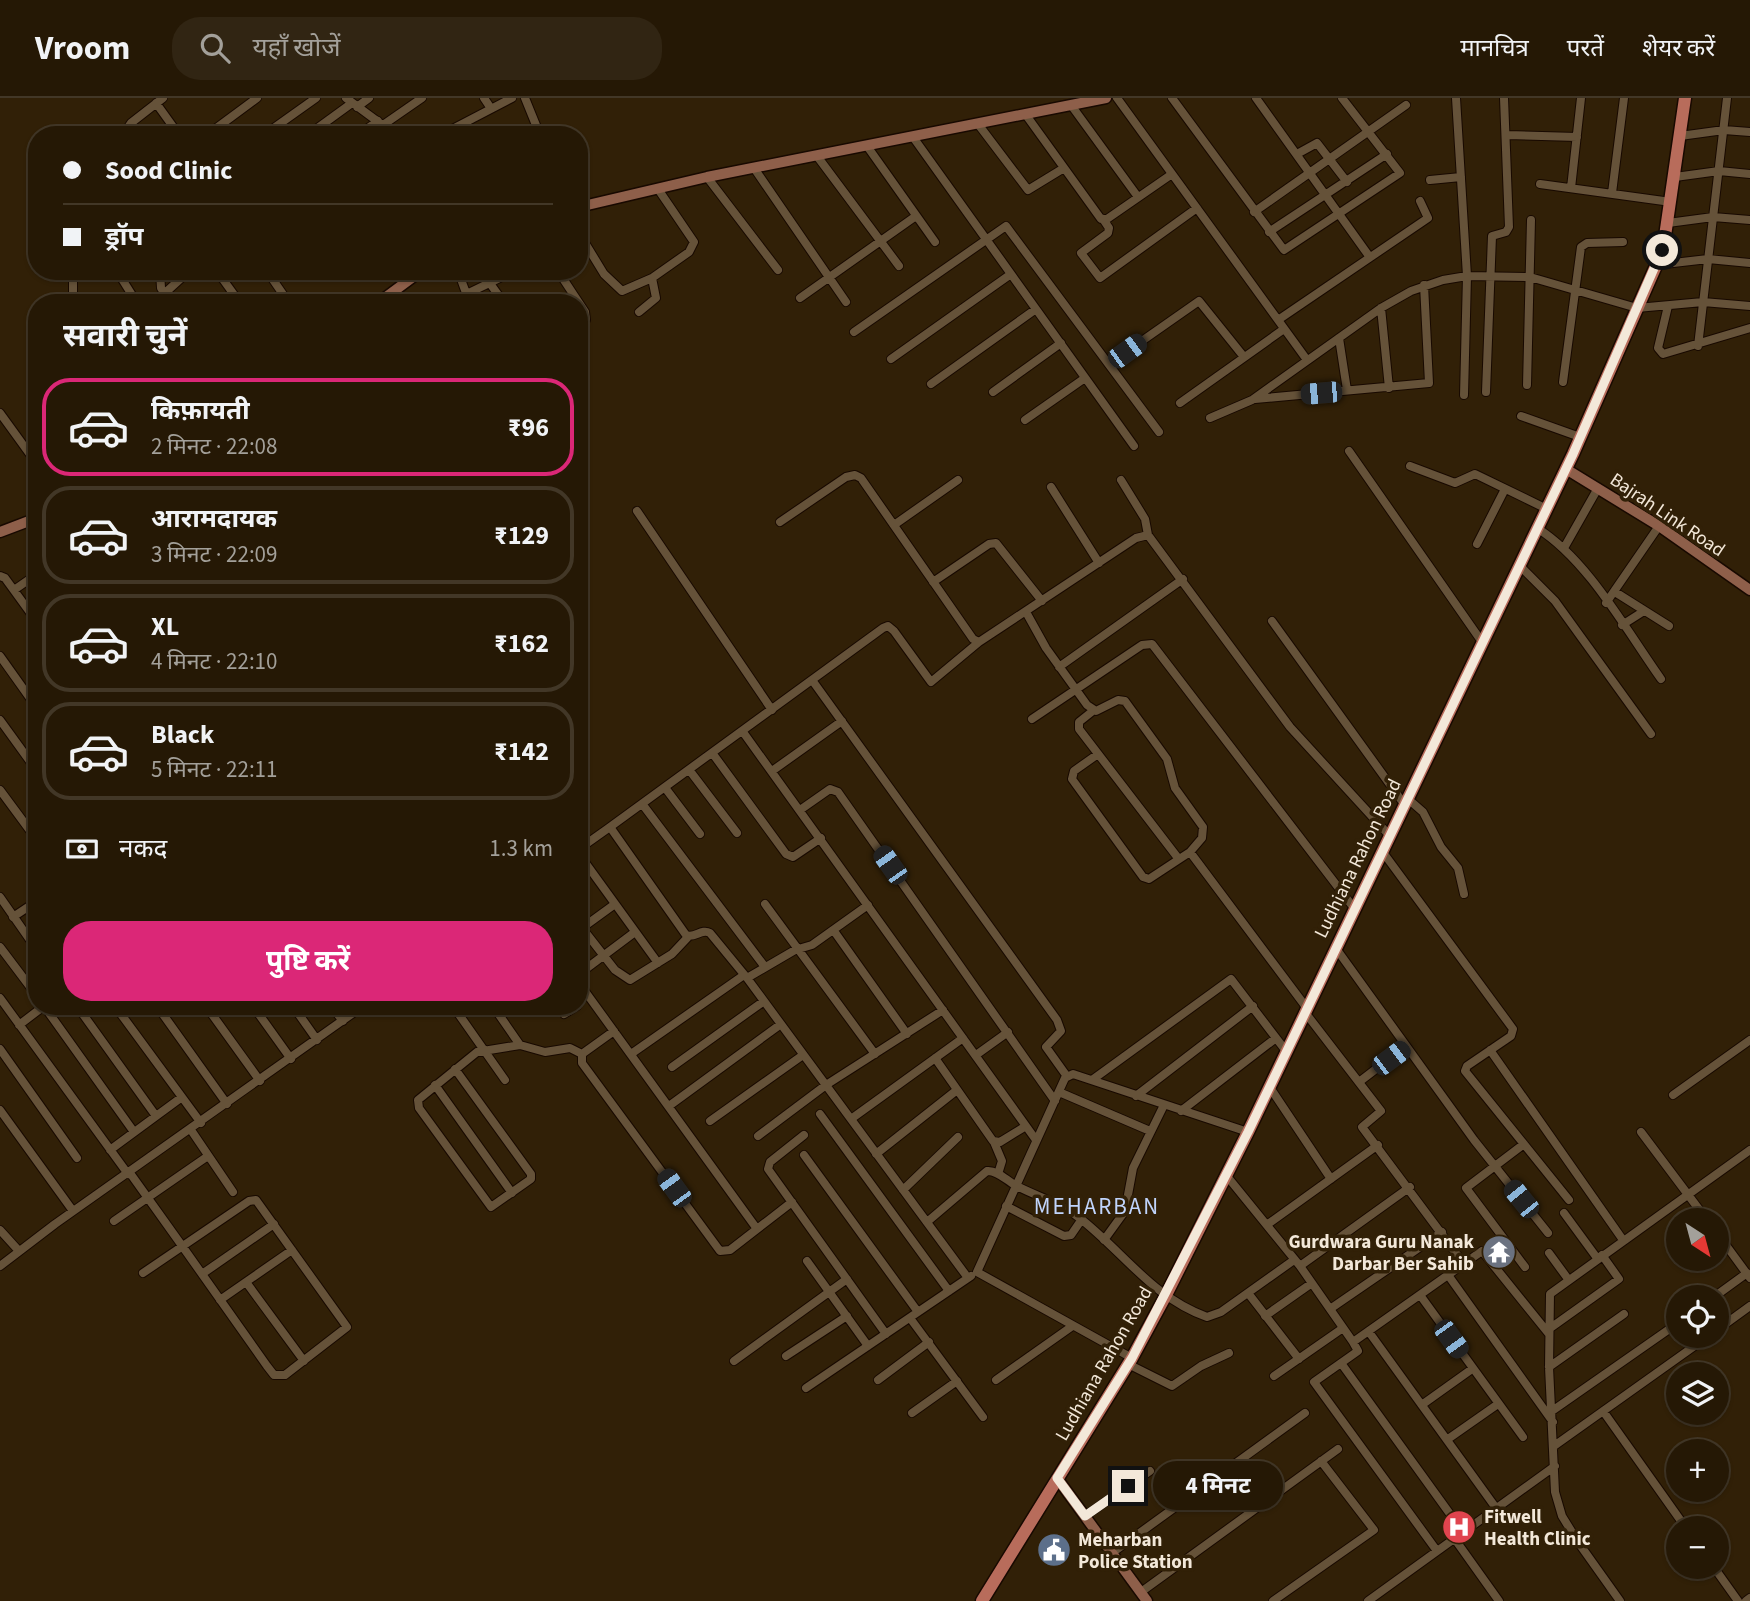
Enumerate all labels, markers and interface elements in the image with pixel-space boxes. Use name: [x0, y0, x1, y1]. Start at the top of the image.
search box: [172, 17, 662, 80]
text: Vroom: [35, 25, 130, 72]
icon: search: [196, 29, 234, 67]
text: यहाँ खोजें: [252, 29, 341, 66]
text: मानचित्र: [1460, 31, 1529, 66]
text: परतें: [1567, 31, 1604, 66]
text: शेयर करें: [1642, 31, 1715, 66]
text: Sood Clinic: [105, 152, 232, 189]
text: ड्रॉप: [105, 218, 143, 255]
route start: [1646, 234, 1678, 266]
text: सवारी चुनें: [63, 313, 187, 359]
car: [1104, 330, 1151, 372]
car: [1300, 381, 1343, 405]
text: किफ़ायती: [151, 392, 250, 429]
icon: car: [67, 396, 130, 459]
text: ₹96: [508, 409, 549, 446]
text: 2 मिनट · 22:08: [151, 430, 277, 463]
street label: Bajrah Link Road: [1604, 467, 1730, 564]
text: आरामदायक: [151, 500, 277, 537]
icon: car: [67, 504, 130, 567]
text: ₹129: [494, 517, 549, 554]
text: 3 मिनट · 22:09: [151, 538, 277, 571]
text: XL: [151, 608, 179, 645]
icon: car: [67, 612, 130, 675]
text: ₹162: [494, 625, 549, 662]
text: 4 मिनट · 22:10: [151, 645, 277, 678]
text: Black: [151, 716, 214, 753]
icon: car: [67, 720, 130, 783]
text: ₹142: [494, 733, 549, 770]
text: 5 मिनट · 22:11: [151, 753, 277, 786]
street label: Ludhiana Rahon Road: [1308, 774, 1409, 943]
icon: cash: [63, 830, 101, 868]
text: नकद: [119, 830, 167, 867]
text: 1.3 km: [489, 832, 553, 865]
car: [870, 842, 911, 888]
button: पुष्टि करें: [63, 921, 553, 1001]
car: [1368, 1037, 1415, 1079]
car: [654, 1165, 695, 1211]
car: [1500, 1176, 1543, 1222]
district label: MEHARBAN: [1034, 1190, 1160, 1223]
north arrow: [1666, 1208, 1729, 1270]
map controls: [1666, 1208, 1729, 1579]
place label: Gurdwara Guru Nanak Darbar Ber Sahib: [1288, 1229, 1475, 1278]
temple icon: Gurdwara Guru Nanak Darbar Ber Sahib: [1480, 1233, 1518, 1271]
street label: Ludhiana Rahon Road: [1049, 1282, 1160, 1446]
button: locate: [1666, 1285, 1729, 1348]
car: [1431, 1316, 1472, 1362]
button: layers: [1666, 1362, 1729, 1425]
button: +: [1666, 1439, 1729, 1502]
callout: 4 मिनट: [1152, 1462, 1282, 1510]
text: 4 मिनट: [1185, 1469, 1251, 1502]
route end: [1112, 1470, 1144, 1502]
place label: Fitwell Health Clinic: [1484, 1504, 1591, 1553]
hospital icon: Fitwell Health Clinic: [1440, 1508, 1478, 1546]
button: −: [1666, 1516, 1729, 1579]
place label: Meharban Police Station: [1078, 1527, 1193, 1576]
public building icon: Meharban Police Station: [1035, 1531, 1073, 1569]

